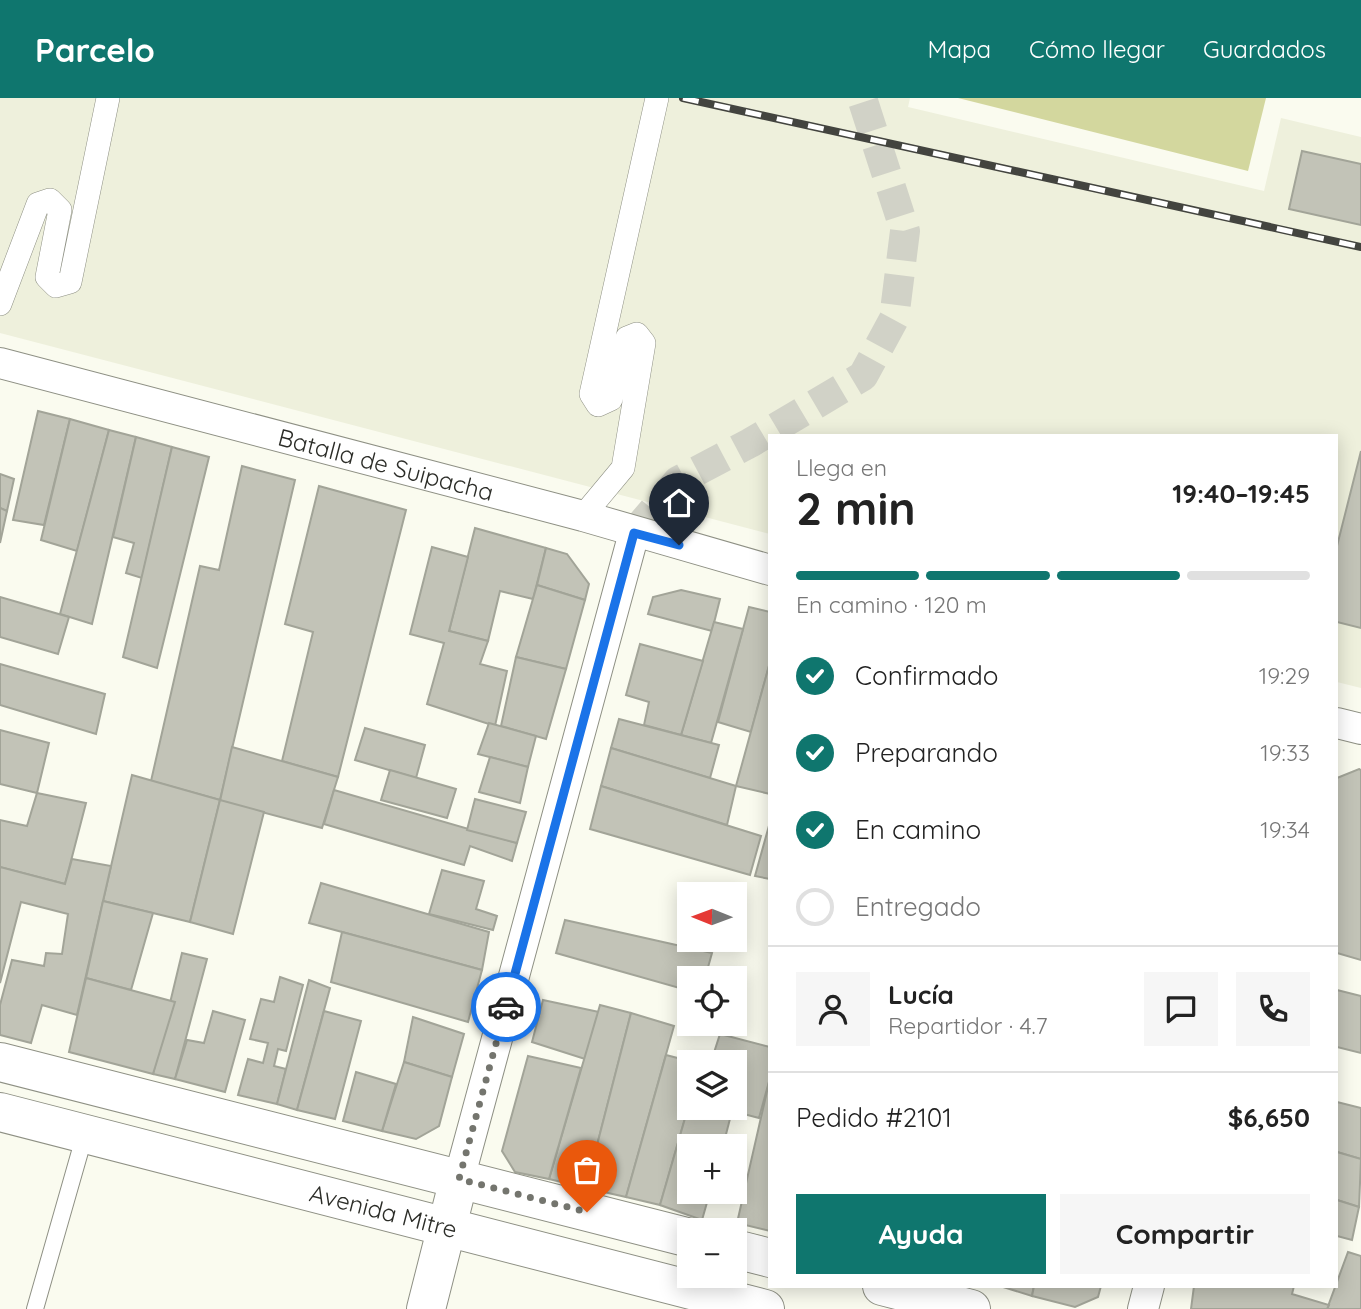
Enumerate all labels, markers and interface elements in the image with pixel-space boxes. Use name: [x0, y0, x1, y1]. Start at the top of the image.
text: Parcelo: [35, 29, 155, 70]
text: Mapa: [928, 34, 991, 64]
text: Cómo llegar: [1029, 34, 1165, 64]
text: Guardados: [1203, 34, 1326, 64]
street label: Batalla de Suipacha: [275, 422, 497, 507]
text: Llega en: [796, 453, 887, 482]
pin: [649, 473, 709, 545]
text: 19:40–19:45: [1172, 477, 1310, 510]
text: 2 min: [796, 479, 916, 537]
icon: home: [660, 484, 698, 522]
text: En camino · 120 m: [796, 590, 987, 619]
icon: check: [796, 657, 834, 695]
text: Confirmado: [855, 659, 999, 692]
text: 19:29: [1259, 661, 1310, 690]
icon: check: [796, 734, 834, 772]
text: Preparando: [855, 736, 998, 769]
text: 19:33: [1260, 738, 1310, 767]
icon: check: [796, 811, 834, 849]
text: En camino: [855, 813, 981, 846]
text: 19:34: [1260, 815, 1310, 844]
north arrow: [677, 882, 747, 952]
map controls: [677, 882, 747, 1288]
text: Entregado: [855, 890, 981, 923]
button: locate: [677, 966, 747, 1036]
courier: [471, 972, 541, 1042]
button: person: [796, 972, 870, 1046]
button: chat: [1144, 972, 1218, 1046]
button: phone: [1236, 972, 1310, 1046]
text: Lucía: [888, 978, 954, 1011]
icon: car: [487, 988, 525, 1026]
text: Repartidor · 4.7: [888, 1011, 1048, 1040]
button: layers: [677, 1050, 747, 1120]
text: Pedido #2101: [796, 1101, 952, 1134]
text: $6,650: [1228, 1101, 1310, 1134]
button: +: [677, 1134, 747, 1204]
pin: [557, 1140, 617, 1212]
icon: bag: [568, 1151, 606, 1189]
street label: Avenida Mitre: [307, 1177, 460, 1244]
button: Ayuda: [796, 1194, 1046, 1274]
button: Compartir: [1060, 1194, 1310, 1274]
button: −: [677, 1218, 747, 1288]

